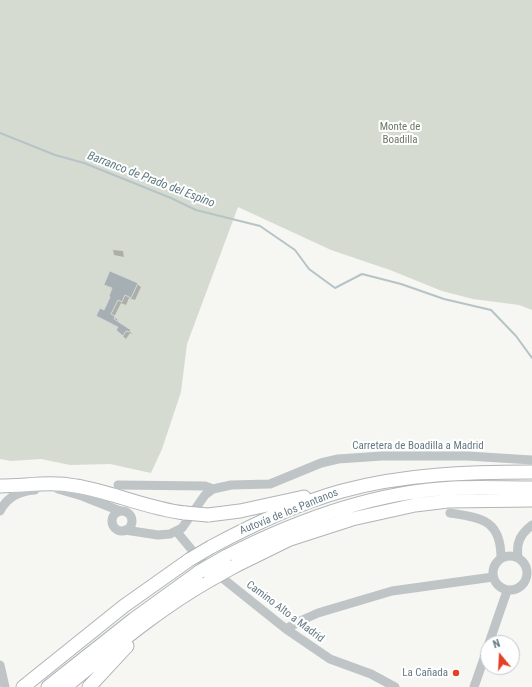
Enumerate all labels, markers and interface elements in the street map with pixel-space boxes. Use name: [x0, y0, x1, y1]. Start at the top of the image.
park label: Monte de Boadilla: [380, 120, 420, 146]
water label: Barranco de Prado del Espino: [85, 149, 217, 211]
street label: Carretera de Boadilla a Madrid: [352, 439, 484, 453]
street label: Autovía de los Pantanos: [238, 486, 340, 538]
street label: Camino Alto a Madrid: [244, 578, 326, 646]
north arrow: [480, 635, 520, 675]
text: N: [491, 637, 502, 651]
place label: La Cañada: [402, 666, 448, 680]
marker: La Cañada: [451, 668, 461, 678]

